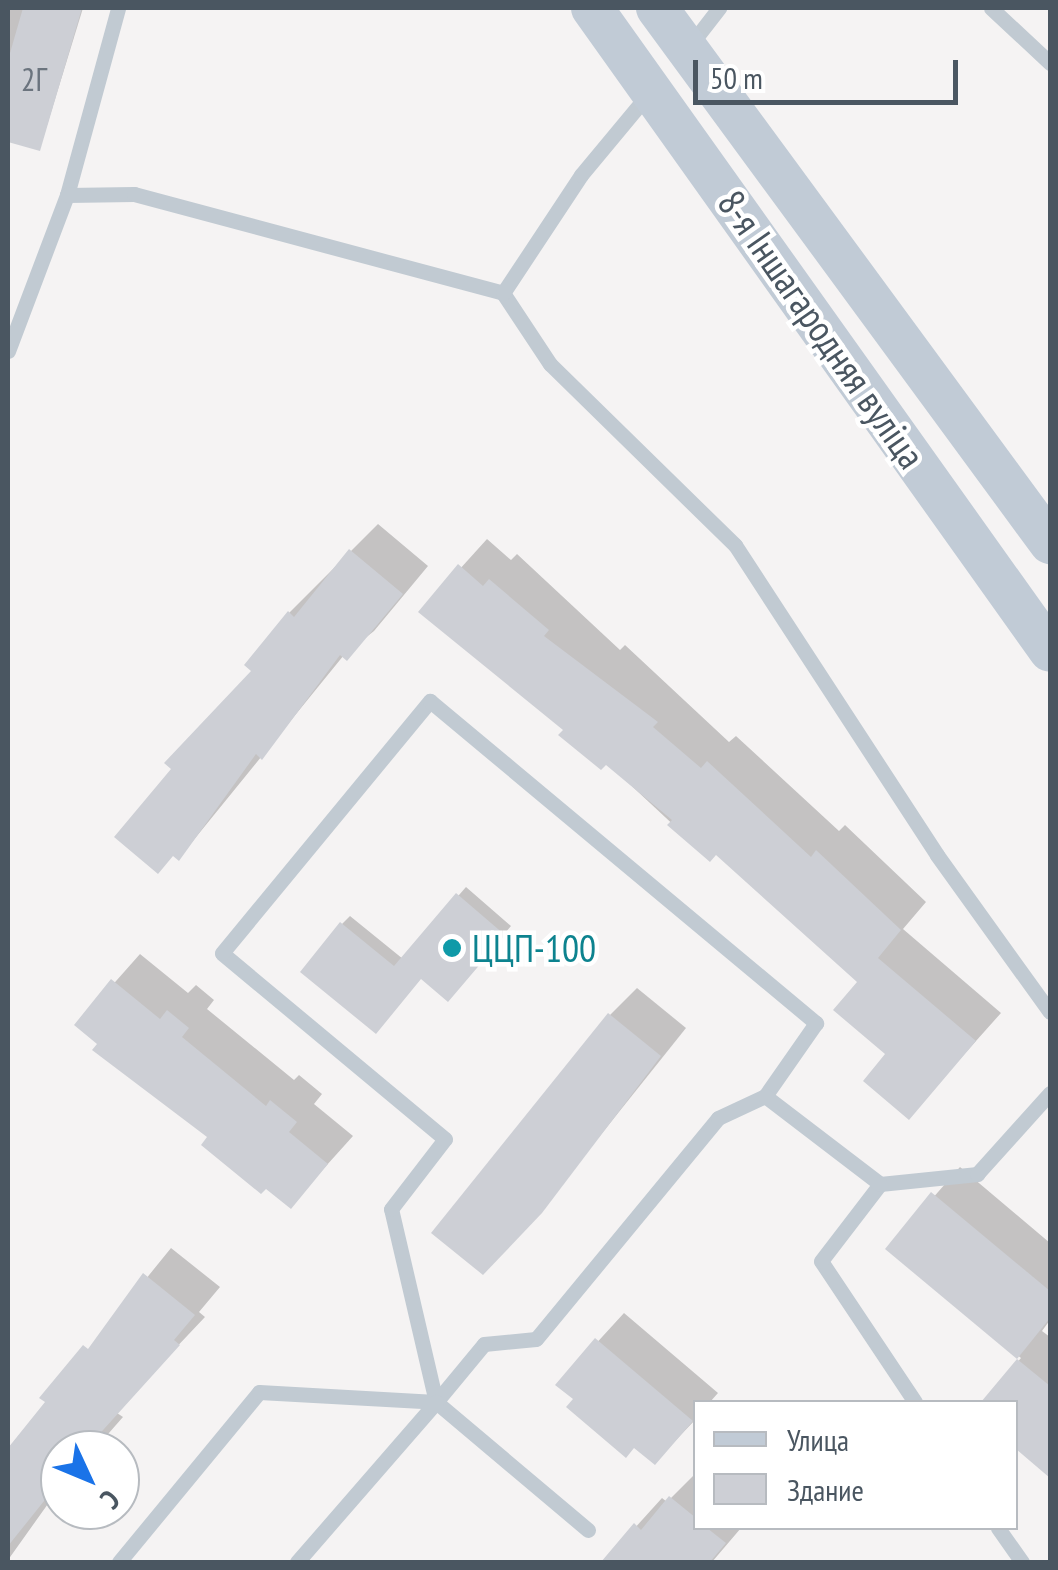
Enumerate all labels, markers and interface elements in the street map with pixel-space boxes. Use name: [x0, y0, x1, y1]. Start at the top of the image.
scale bar: [698, 40, 963, 102]
text: 50 m: [710, 58, 763, 97]
house number: 2Г: [21, 60, 47, 98]
street label: 8-я Іншагародняя вуліца: [709, 181, 935, 477]
place label: ЦЦП-100: [472, 925, 596, 971]
marker: ЦЦП-100: [441, 937, 463, 959]
legend: [693, 1400, 1018, 1530]
text: Улица: [787, 1420, 849, 1459]
north arrow: [40, 1430, 140, 1530]
text: Здание: [787, 1470, 864, 1509]
text: С: [93, 1482, 128, 1517]

